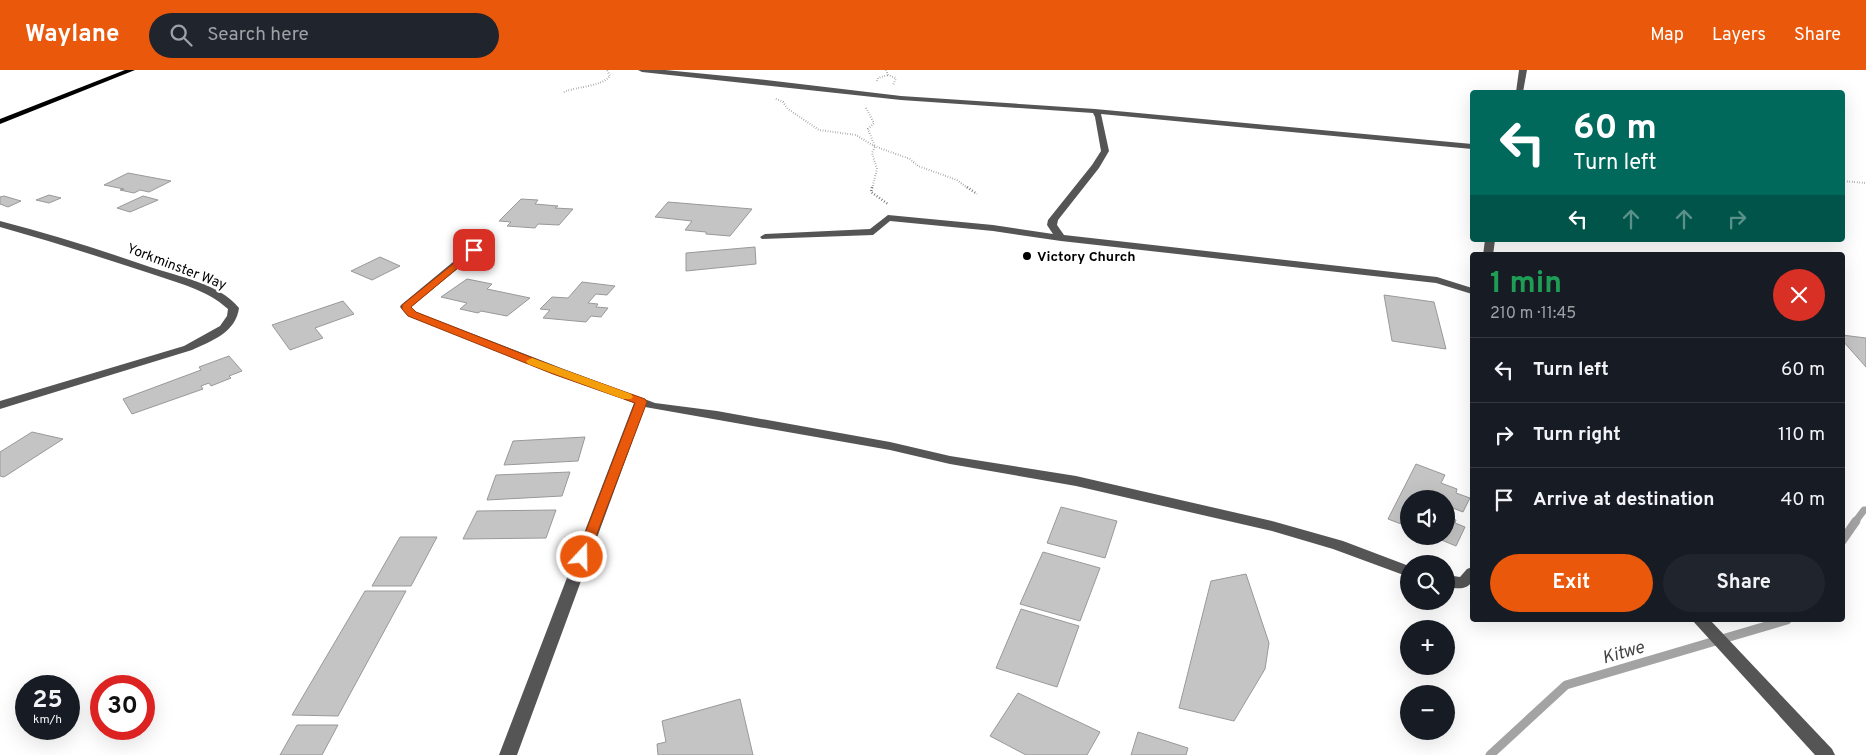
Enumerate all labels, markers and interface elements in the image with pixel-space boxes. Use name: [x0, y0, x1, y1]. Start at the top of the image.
search box: [149, 13, 499, 58]
text: Waylane: [25, 20, 119, 50]
icon: search: [167, 21, 195, 49]
text: Search here: [207, 23, 309, 47]
text: Map: [1650, 24, 1684, 47]
text: Layers: [1712, 24, 1766, 47]
text: Share: [1794, 24, 1841, 47]
text: 60 m: [1573, 107, 1657, 151]
icon: left: [1490, 110, 1555, 175]
text: Turn left: [1573, 150, 1656, 177]
icon: left: [1564, 205, 1592, 233]
icon: ahead: [1617, 205, 1645, 233]
icon: ahead: [1670, 205, 1698, 233]
icon: right: [1723, 205, 1751, 233]
pin: [453, 229, 495, 271]
icon: arrive: [460, 236, 488, 264]
street label: Yorkminster Way: [124, 241, 229, 294]
place label: Victory Church: [1037, 249, 1136, 266]
marker: Victory Church: [1021, 250, 1033, 262]
text: 1 min: [1490, 266, 1562, 303]
button: close: [1773, 269, 1825, 321]
text: 210 m · 11:45: [1490, 304, 1576, 324]
icon: left: [1490, 356, 1518, 384]
text: Turn left: [1533, 358, 1609, 382]
text: 60 m: [1781, 358, 1825, 382]
icon: right: [1490, 421, 1518, 449]
text: Turn right: [1533, 423, 1621, 447]
text: 110 m: [1778, 423, 1825, 447]
icon: arrive: [1490, 486, 1518, 514]
text: Arrive at destination: [1533, 488, 1714, 512]
text: 40 m: [1780, 488, 1825, 512]
map controls: [1400, 490, 1455, 740]
button: sound: [1400, 490, 1455, 545]
position arrow: [555, 530, 607, 582]
button: Exit: [1490, 554, 1653, 612]
button: Share: [1663, 554, 1825, 612]
button: search: [1400, 555, 1455, 610]
button: +: [1400, 620, 1455, 675]
water label: Kitwe: [1600, 636, 1648, 670]
speed limit sign: 30: [90, 675, 155, 740]
text: 25: [32, 685, 63, 717]
button: −: [1400, 685, 1455, 740]
text: km/h: [33, 712, 62, 728]

